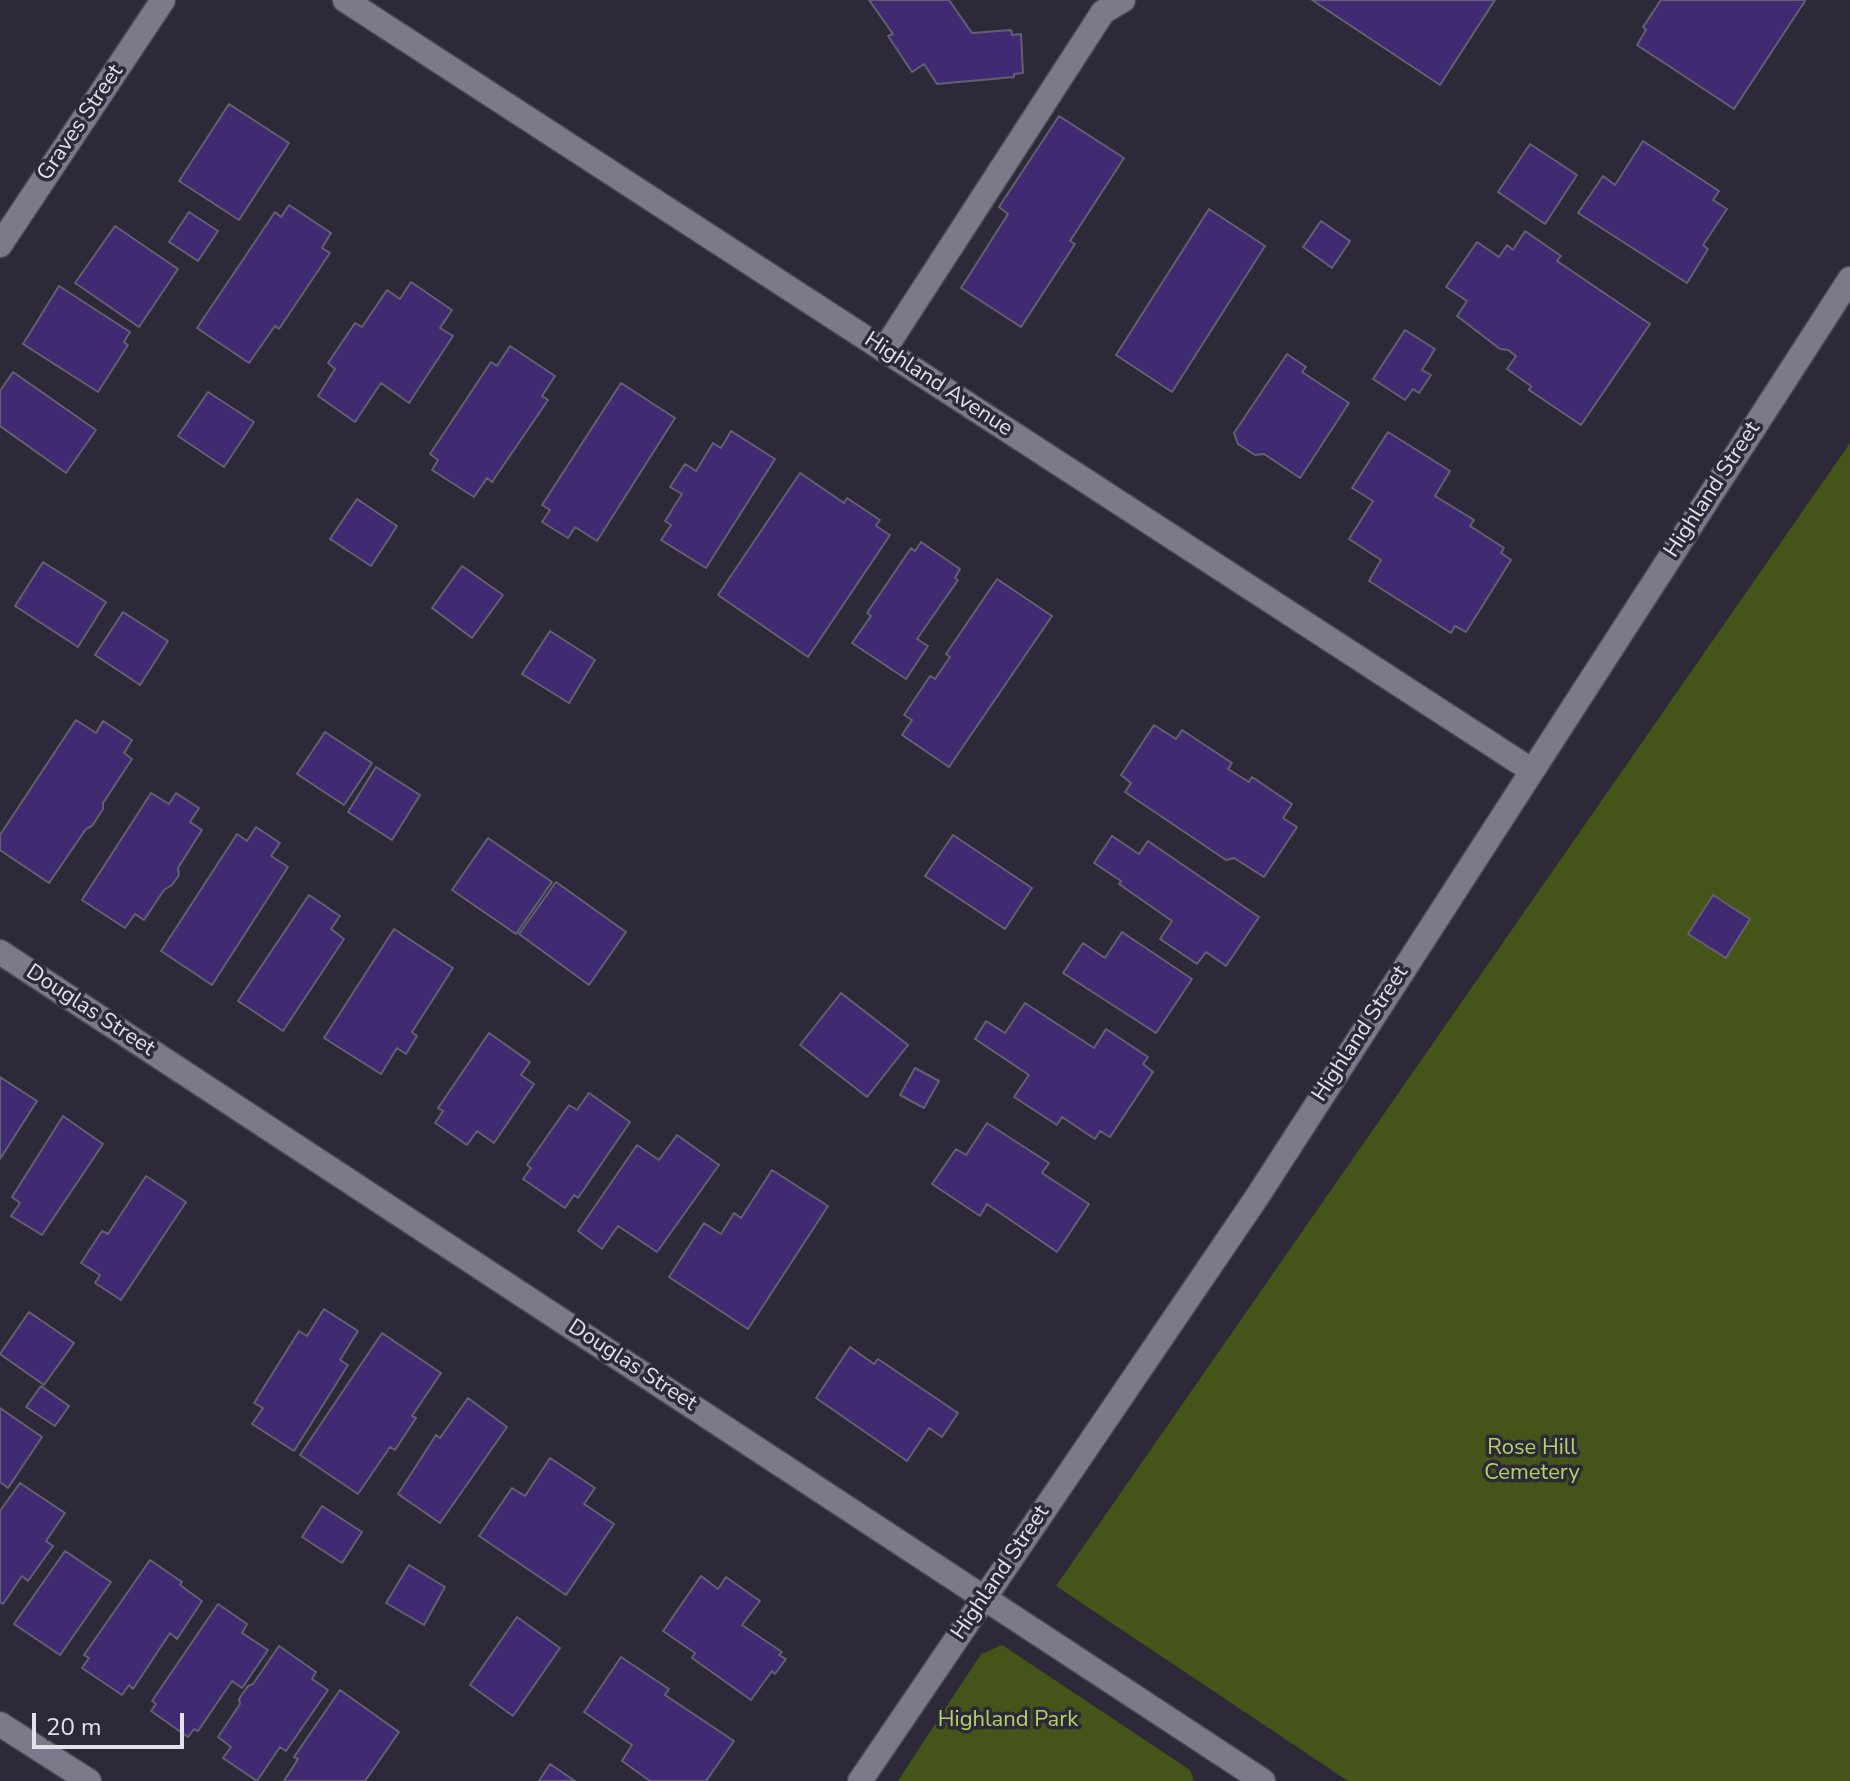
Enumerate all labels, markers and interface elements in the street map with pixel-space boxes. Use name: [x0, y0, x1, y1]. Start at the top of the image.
street label: Graves Street: [32, 60, 130, 186]
street label: Highland Avenue: [859, 327, 1017, 443]
street label: Highland Street: [1659, 417, 1767, 563]
street label: Douglas Street: [21, 960, 159, 1062]
street label: Highland Street: [1307, 961, 1415, 1107]
street label: Douglas Street: [563, 1315, 701, 1417]
park label: Rose Hill Cemetery: [1484, 1436, 1580, 1488]
street label: Highland Street: [946, 1501, 1056, 1645]
scale bar: [36, 1697, 188, 1747]
park label: Highland Park: [938, 1708, 1078, 1734]
text: 20 m: [46, 1711, 102, 1743]

